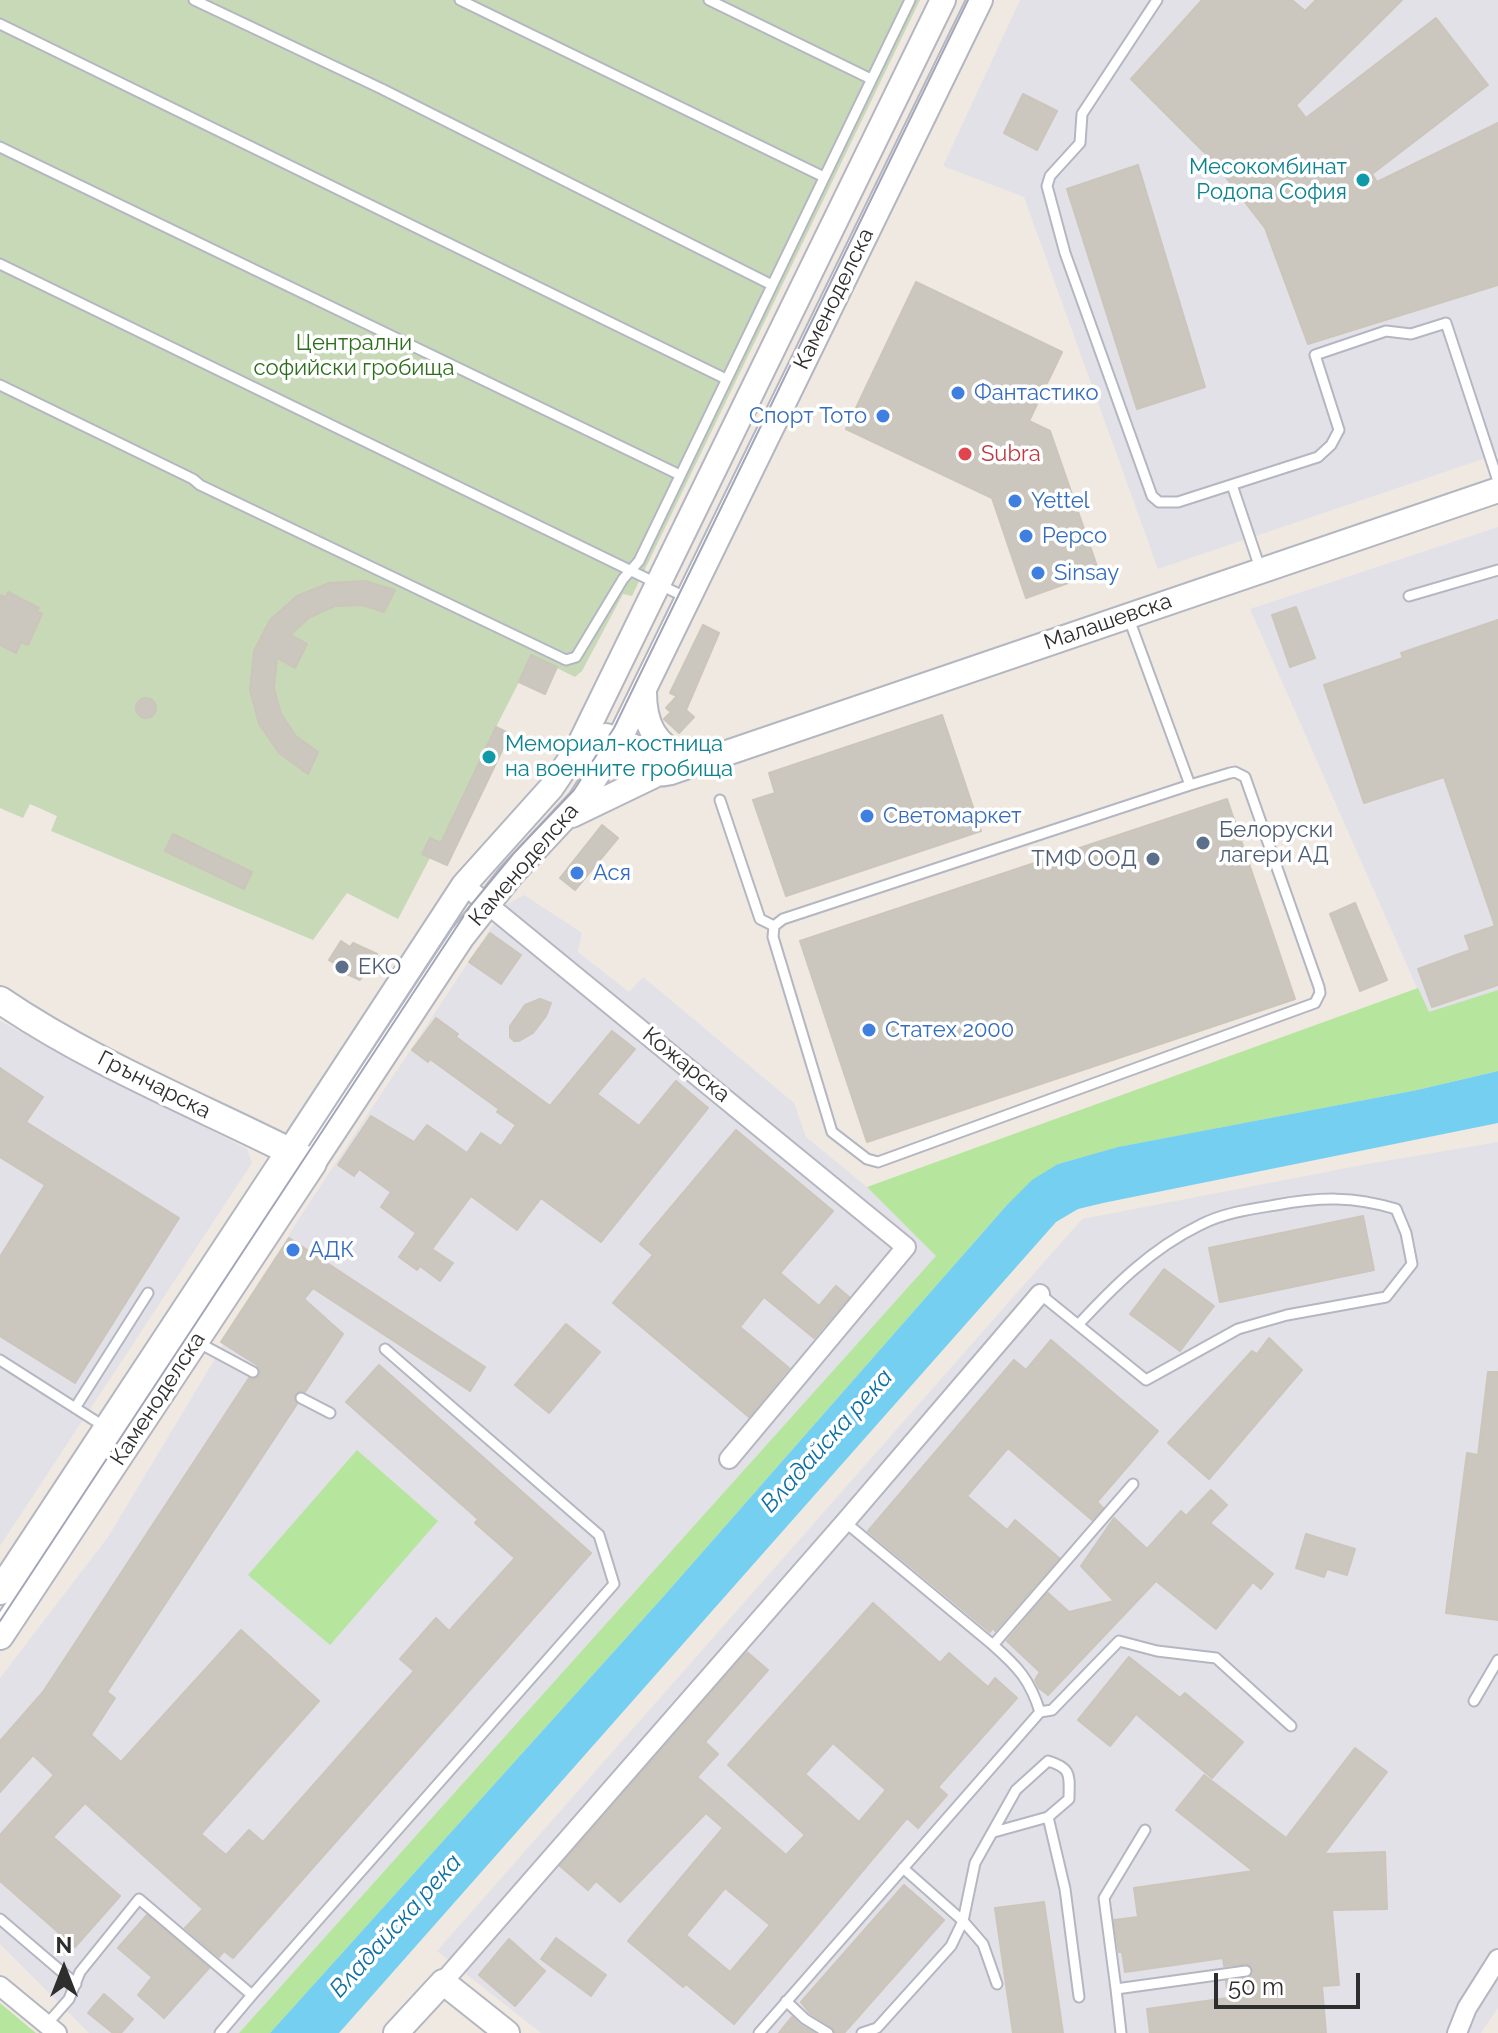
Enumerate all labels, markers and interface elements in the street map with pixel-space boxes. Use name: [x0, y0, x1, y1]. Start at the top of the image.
place label: Месокомбинат Родопа София: [1189, 154, 1347, 206]
marker: Месокомбинат Родопа София: [1354, 171, 1372, 189]
street label: Каменоделска: [788, 224, 880, 374]
park label: Централни софийски гробища: [254, 330, 454, 382]
place label: Фантастико: [974, 380, 1099, 406]
marker: Фантастико: [949, 384, 967, 402]
place label: Спорт Тото: [749, 403, 867, 429]
marker: Спорт Тото: [874, 407, 892, 425]
place label: Subra: [981, 441, 1041, 467]
marker: Subra: [956, 445, 974, 463]
place label: Yettel: [1031, 488, 1090, 514]
marker: Yettel: [1006, 492, 1024, 510]
place label: Pepco: [1042, 523, 1107, 549]
marker: Pepco: [1017, 527, 1035, 545]
place label: Sinsay: [1054, 560, 1119, 586]
marker: Sinsay: [1029, 564, 1047, 582]
street label: Малашевска: [1041, 588, 1175, 656]
place label: Мемориал-костница на военните гробища: [505, 731, 733, 782]
marker: Мемориал-костница на военните гробища: [480, 748, 498, 766]
street label: Каменоделска: [464, 798, 584, 932]
place label: Светомаркет: [883, 803, 1022, 829]
marker: Светомаркет: [858, 807, 876, 825]
place label: Белоруски лагери АД: [1219, 817, 1333, 868]
marker: Белоруски лагери АД: [1194, 834, 1212, 852]
place label: ТМФ ООД: [1031, 846, 1137, 872]
marker: ТМФ ООД: [1144, 850, 1162, 868]
place label: Ася: [593, 860, 631, 886]
marker: Ася: [568, 864, 586, 882]
place label: EKO: [358, 954, 401, 980]
marker: EKO: [333, 958, 351, 976]
place label: Статех 2000: [885, 1017, 1014, 1043]
marker: Статех 2000: [860, 1021, 878, 1039]
street label: Кожарска: [637, 1022, 735, 1108]
street label: Грънчарска: [93, 1045, 215, 1125]
place label: АДК: [309, 1237, 354, 1263]
marker: АДК: [284, 1241, 302, 1259]
street label: Каменоделска: [105, 1327, 211, 1471]
water label: Владайска река: [755, 1363, 899, 1519]
water label: Владайска река: [324, 1848, 468, 2004]
north arrow: [24, 1929, 104, 2009]
text: N: [56, 1932, 72, 1958]
scale bar: [1218, 1957, 1364, 2007]
text: 50 m: [1228, 1972, 1284, 2001]

